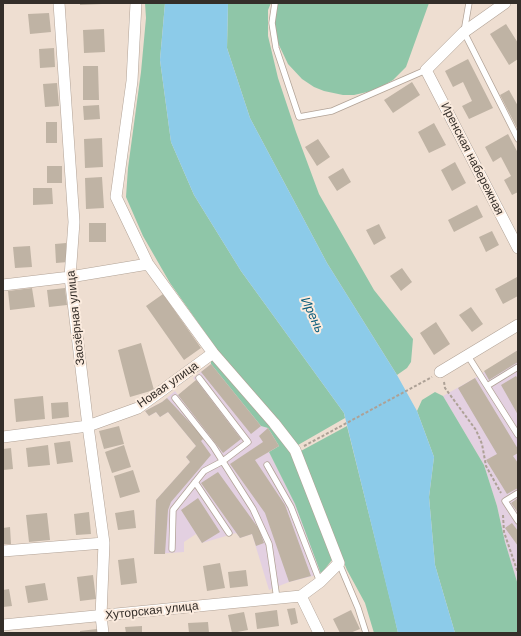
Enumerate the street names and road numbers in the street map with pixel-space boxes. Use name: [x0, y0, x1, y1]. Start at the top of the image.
street label: Иренская набережная: [437, 100, 507, 218]
street label: Заозёрная улица: [64, 270, 88, 366]
street label: Новая улица: [135, 359, 201, 411]
street label: Хуторская улица: [105, 599, 199, 623]

